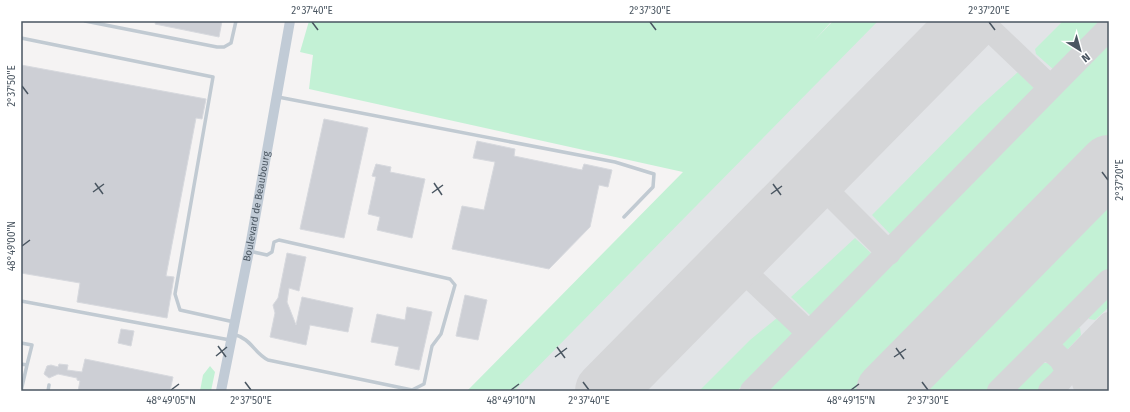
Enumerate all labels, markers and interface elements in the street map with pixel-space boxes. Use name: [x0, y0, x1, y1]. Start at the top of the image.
text: 2°37'40"E: [291, 5, 333, 17]
text: 2°37'30"E: [629, 5, 671, 17]
text: 2°37'20"E: [968, 5, 1010, 17]
north arrow: [1060, 30, 1100, 70]
text: N: [1079, 50, 1093, 65]
text: 2°37'50"E: [6, 65, 18, 107]
street label: Boulevard de Beaubourg: [241, 150, 273, 263]
text: 2°37'20"E: [1114, 159, 1126, 201]
text: 48°49'00"N: [6, 221, 18, 271]
text: 48°49'05"N: [146, 395, 196, 407]
text: 2°37'50"E: [230, 395, 272, 407]
text: 48°49'10"N: [486, 395, 536, 407]
text: 2°37'40"E: [568, 395, 610, 407]
text: 48°49'15"N: [827, 395, 875, 407]
text: 2°37'30"E: [907, 395, 949, 407]

